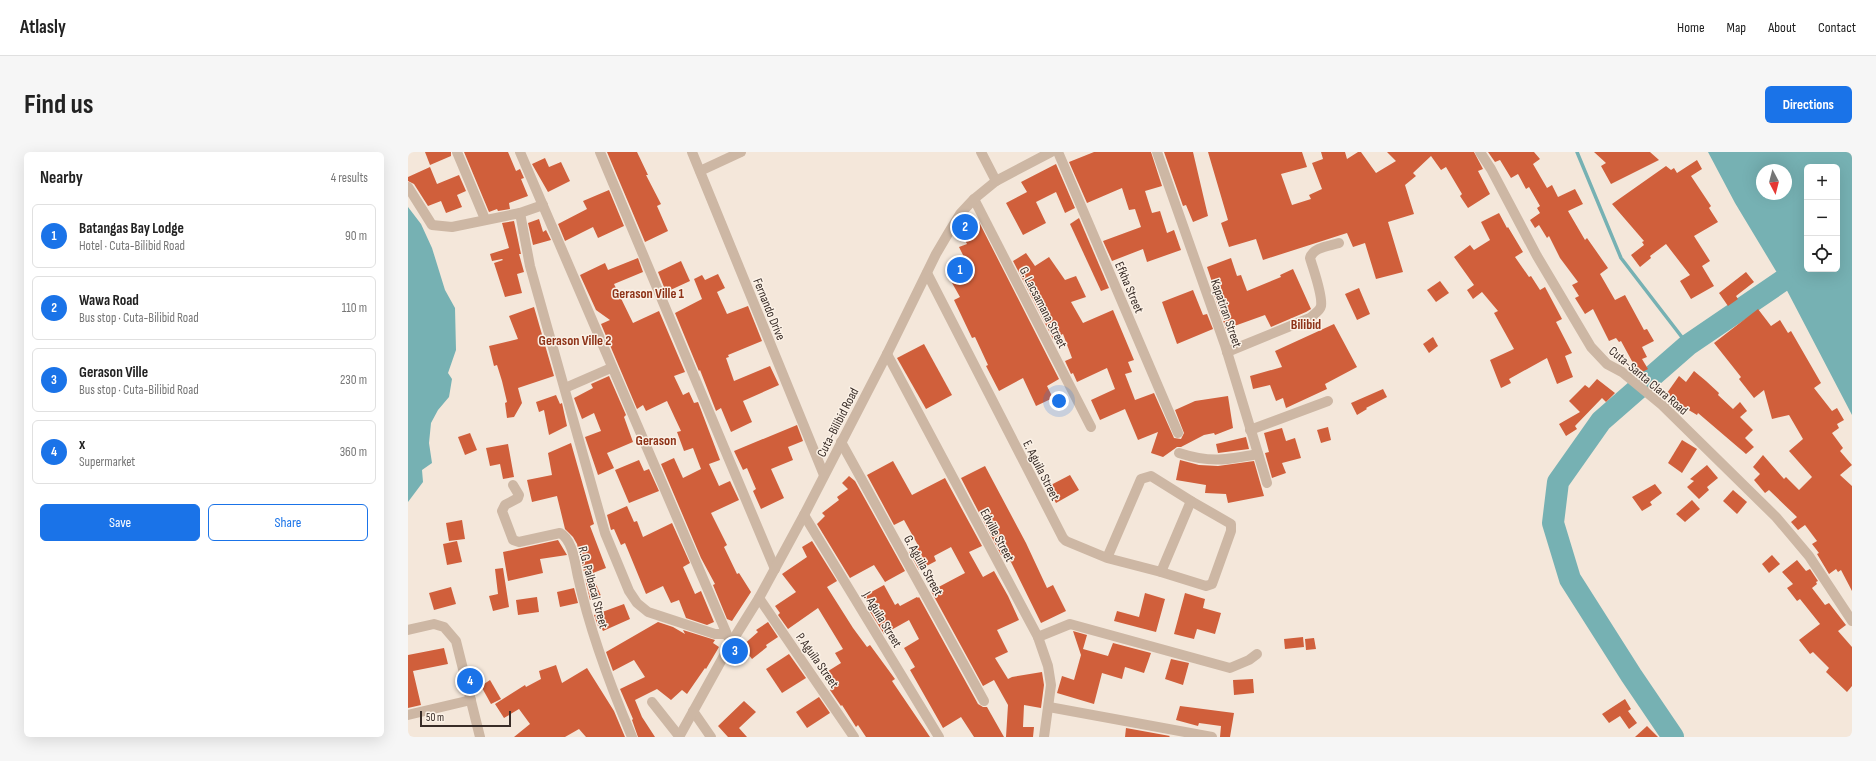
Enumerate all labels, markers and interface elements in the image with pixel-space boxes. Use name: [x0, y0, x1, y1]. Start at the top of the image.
text: Atlasly: [20, 16, 66, 39]
text: Home: [1677, 19, 1705, 36]
text: Map: [1727, 19, 1746, 36]
text: About: [1768, 19, 1796, 36]
text: Contact: [1818, 19, 1856, 36]
button: Directions: [1765, 86, 1852, 123]
text: Find us: [24, 88, 93, 121]
north arrow: [1756, 164, 1792, 200]
map controls: [1804, 164, 1840, 272]
button: +: [1804, 164, 1840, 200]
text: Nearby: [40, 168, 83, 188]
text: 4 results: [331, 170, 368, 186]
button: −: [1804, 200, 1840, 236]
pin: 2: [952, 212, 978, 242]
text: Batangas Bay Lodge: [79, 219, 184, 238]
text: 1: [51, 228, 57, 244]
text: 90 m: [345, 228, 367, 244]
button: locate: [1804, 236, 1840, 272]
text: Hotel · Cuta-Bilibid Road: [79, 238, 185, 254]
pin: 1: [947, 255, 973, 285]
street label: Efkha Street: [1111, 259, 1147, 315]
street label: G. Lacsamana Street: [1016, 264, 1070, 351]
street label: Fernando Drive: [749, 276, 789, 343]
street label: Kapatiran Street: [1207, 277, 1245, 350]
district label: Gerason Ville 1: [612, 285, 685, 302]
text: Wawa Road: [79, 291, 139, 310]
text: 2: [51, 300, 57, 316]
text: 110 m: [342, 300, 367, 316]
text: Bus stop · Cuta-Bilibid Road: [79, 310, 199, 326]
district label: Bilibid: [1291, 316, 1321, 333]
district label: Gerason Ville 2: [539, 332, 611, 349]
street label: Cuta-Santa Clara Road: [1606, 343, 1691, 419]
text: Gerason Ville: [79, 363, 148, 382]
text: 3: [51, 372, 57, 388]
text: 230 m: [340, 372, 367, 388]
text: Bus stop · Cuta-Bilibid Road: [79, 382, 199, 398]
street label: Cuta-Bilibid Road: [814, 385, 862, 460]
your location: [1049, 391, 1069, 411]
district label: Gerason: [636, 432, 676, 449]
text: x: [79, 435, 85, 454]
street label: E. Aguila Street: [1019, 438, 1063, 503]
text: 4: [51, 444, 57, 460]
text: 360 m: [340, 444, 367, 460]
text: Supermarket: [79, 454, 135, 470]
button: Save: [40, 504, 200, 541]
button: Share: [208, 504, 368, 541]
street label: Edville Street: [977, 506, 1018, 565]
street label: G. Aguila Street: [900, 532, 946, 599]
street label: R.G. Palbacal Street: [574, 544, 612, 630]
street label: J. Aguila Street: [859, 588, 905, 651]
street label: P. Aguila Street: [792, 630, 842, 691]
pin: 3: [722, 636, 748, 666]
pin: 4: [457, 666, 483, 696]
scale bar: [420, 709, 511, 728]
text: 50 m: [426, 711, 444, 724]

